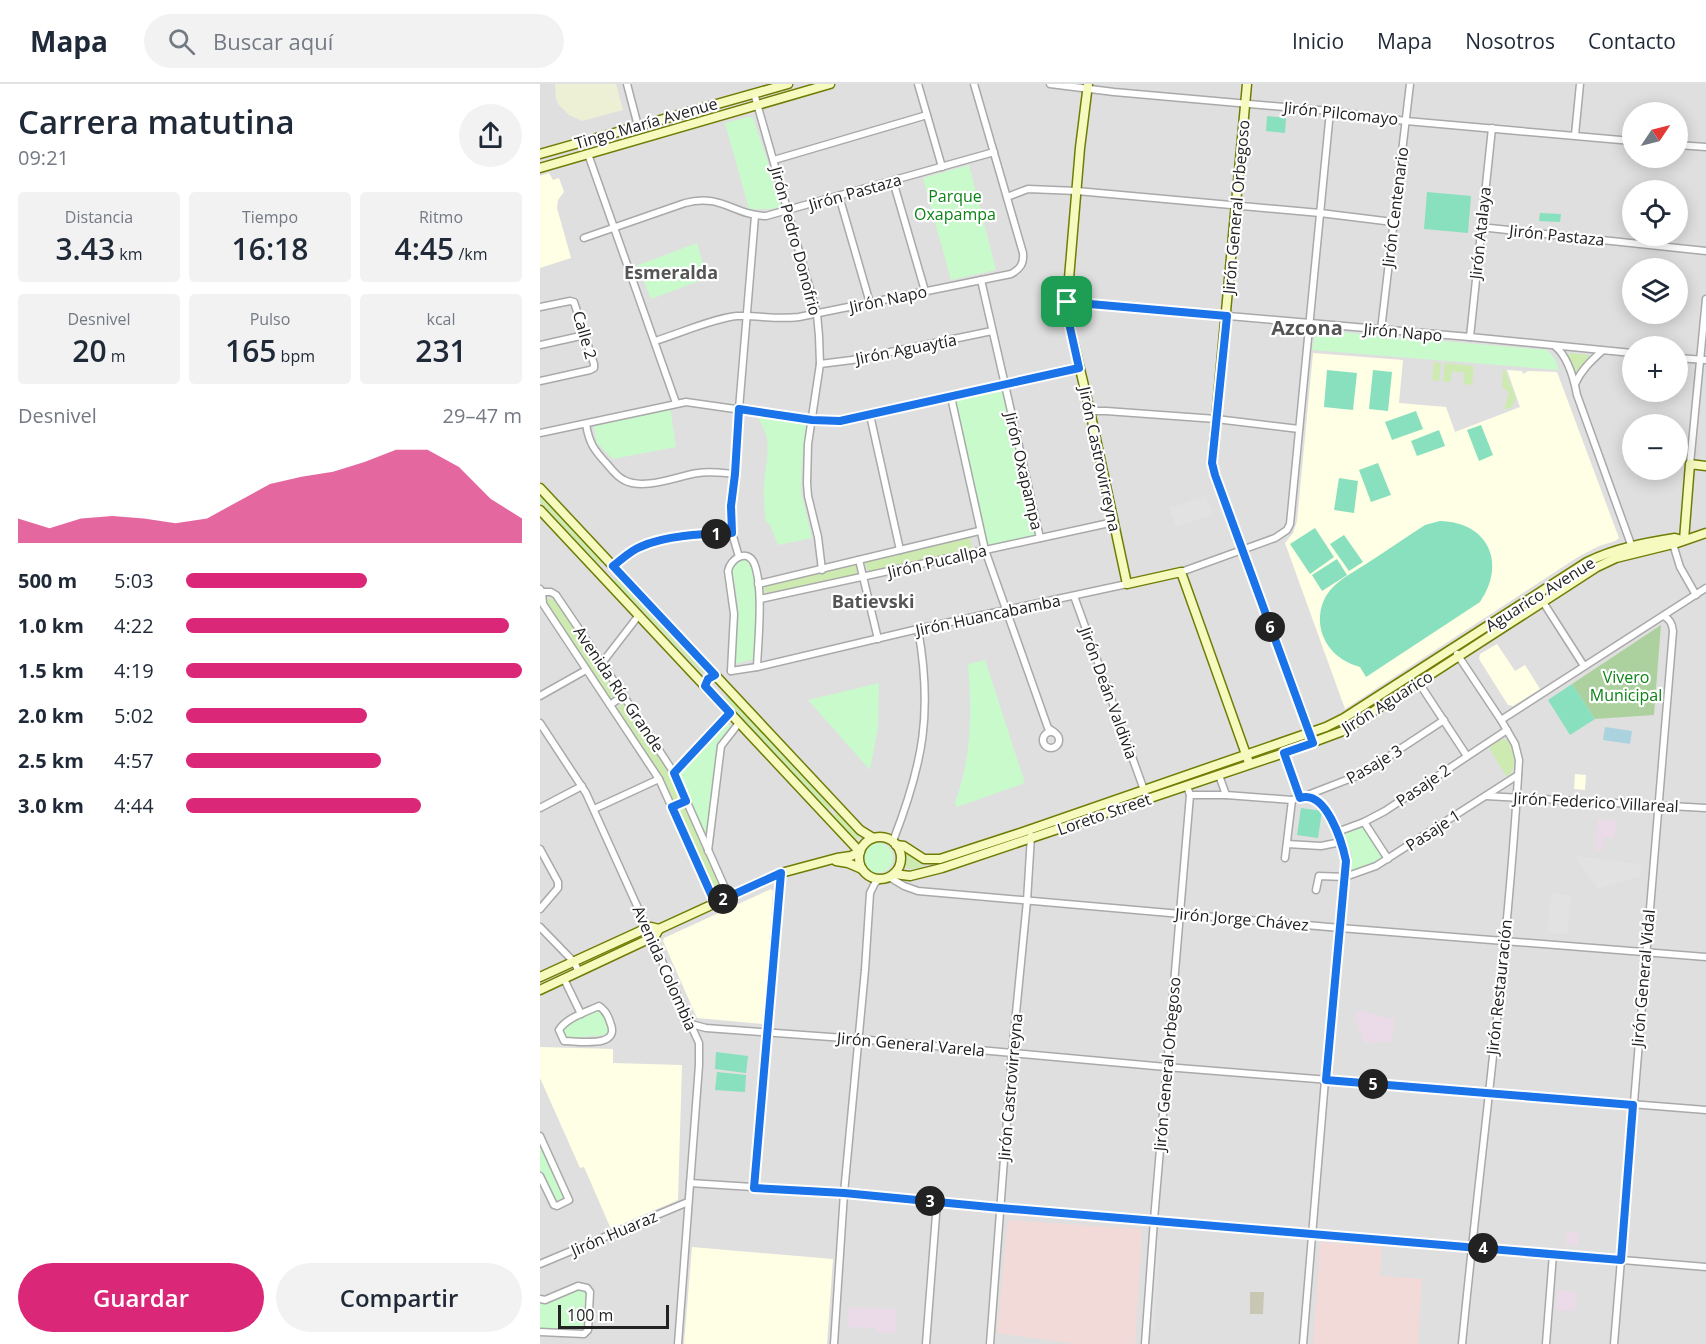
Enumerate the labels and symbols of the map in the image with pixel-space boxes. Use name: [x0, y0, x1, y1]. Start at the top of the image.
street label: Tingo María Avenue: [572, 92, 720, 154]
street label: Jirón Pilcomayo: [1281, 96, 1399, 130]
north arrow: [1622, 102, 1688, 168]
street label: Jirón General Orbegoso: [1217, 119, 1255, 297]
street label: Jirón Centenario: [1376, 146, 1413, 270]
street label: Jirón Pedro Donofrio: [765, 162, 826, 318]
street label: Jirón Pastaza: [804, 168, 904, 216]
park label: Parque Oxapampa: [914, 185, 996, 225]
street label: Jirón Atalaya: [1464, 186, 1496, 282]
street label: Jirón Pastaza: [1506, 219, 1606, 251]
district label: Esmeralda: [624, 260, 718, 284]
pin: [1041, 276, 1092, 327]
street label: Jirón Napo: [845, 280, 929, 318]
street label: Calle 2: [568, 308, 602, 362]
district label: Azcona: [1271, 314, 1343, 341]
street label: Jirón Napo: [1361, 317, 1443, 346]
street label: Jirón Aguaytía: [852, 328, 958, 370]
street label: Jirón Castrovirreyna: [1073, 382, 1126, 534]
street label: Jirón Oxapampa: [999, 408, 1048, 532]
pin: 1: [701, 519, 731, 549]
street label: Jirón Pucallpa: [883, 539, 989, 584]
street label: Aguarico Avenue: [1481, 551, 1599, 637]
district label: Batievski: [832, 589, 914, 613]
street label: Jirón Huancabamba: [912, 589, 1062, 642]
pin: 6: [1255, 612, 1285, 642]
street label: Avenida Río Grande: [569, 622, 669, 756]
street label: Jirón Deán Valdivia: [1074, 622, 1143, 762]
street label: Jirón Aguarico: [1335, 665, 1437, 740]
park label: Vivero Municipal: [1590, 666, 1662, 706]
street label: Pasaje 3: [1342, 739, 1406, 789]
street label: Pasaje 2: [1391, 759, 1455, 811]
street label: Jirón Federico Villareal: [1511, 787, 1679, 817]
street label: Loreto Street: [1054, 788, 1154, 840]
street label: Pasaje 1: [1401, 804, 1465, 856]
pin: 2: [708, 884, 738, 914]
street label: Avenida Colombia: [628, 902, 702, 1034]
street label: Jirón Jorge Chávez: [1172, 902, 1310, 936]
street label: Jirón General Vidal: [1626, 908, 1660, 1050]
street label: Jirón Restauración: [1481, 918, 1517, 1058]
street label: Jirón General Orbegoso: [1148, 976, 1186, 1154]
street label: Jirón Castrovirreyna: [992, 1012, 1027, 1164]
street label: Jirón General Varela: [834, 1026, 986, 1061]
pin: 5: [1358, 1069, 1388, 1099]
pin: 3: [915, 1186, 945, 1216]
street label: Jirón Huaraz: [566, 1205, 661, 1262]
pin: 4: [1468, 1233, 1498, 1263]
scale bar: [558, 1302, 669, 1330]

